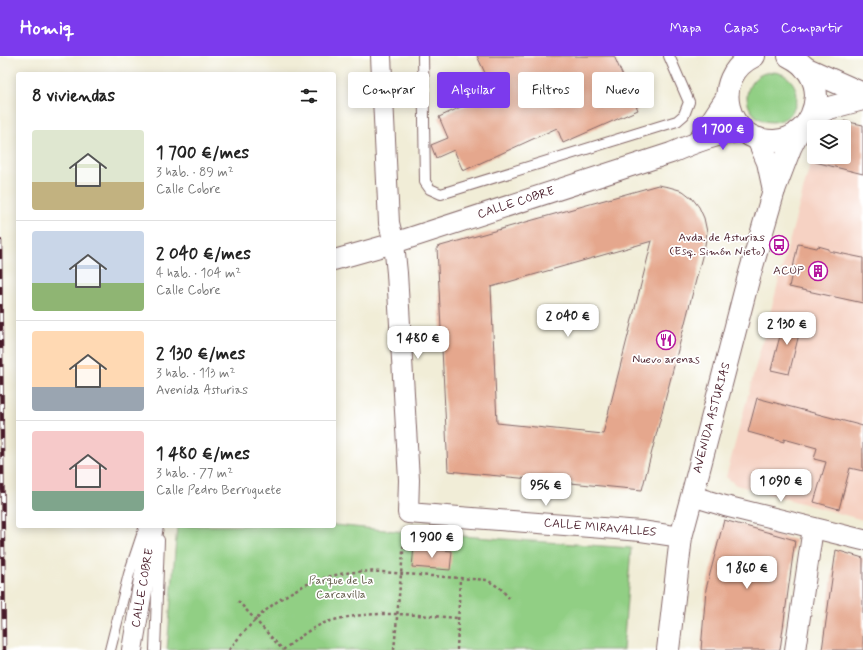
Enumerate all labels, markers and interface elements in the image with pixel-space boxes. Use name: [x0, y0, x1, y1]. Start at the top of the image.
text: Homiq: [20, 16, 74, 41]
text: Mapa: [670, 19, 702, 37]
text: Capas: [724, 19, 759, 37]
text: Compartir: [781, 19, 843, 37]
chip: Comprar: [348, 72, 429, 108]
chip: Alquilar: [437, 72, 510, 108]
chip: Filtros: [518, 72, 584, 108]
chip: Nuevo: [592, 72, 654, 108]
text: 8 viviendas: [32, 85, 115, 107]
icon: filters: [298, 85, 320, 107]
pin: 1 700 €: [686, 117, 760, 151]
map controls: [807, 120, 851, 164]
button: layers: [807, 120, 851, 164]
text: 1 700 €: [702, 121, 745, 138]
text: 1 700 €/mes: [156, 142, 249, 164]
icon: home: [64, 146, 112, 194]
text: 3 hab. · 89 m²: [156, 164, 234, 181]
text: Calle Cobre: [156, 181, 221, 198]
street label: CALLE COBRE: [475, 183, 557, 223]
place label: Avda. de Asturias (Esq. Simón Nieto): [669, 230, 766, 260]
bus stop icon: Avda. de Asturias (Esq. Simón Nieto): [768, 234, 790, 256]
text: 2 040 €/mes: [156, 243, 251, 265]
icon: home: [64, 247, 112, 295]
building icon: ACUP: [807, 260, 829, 282]
place label: ACUP: [773, 263, 804, 279]
text: 4 hab. · 104 m²: [156, 265, 241, 282]
text: Calle Cobre: [156, 282, 221, 299]
pin: 2 040 €: [531, 304, 605, 338]
text: 2 040 €: [546, 308, 590, 325]
pin: 2 130 €: [750, 312, 824, 346]
text: 2 130 €: [767, 316, 807, 333]
pin: 1 480 €: [381, 326, 455, 360]
restaurant icon: Nuevo arenas: [655, 329, 677, 351]
text: 1 480 €: [396, 330, 440, 347]
text: 2 130 €/mes: [156, 343, 245, 365]
icon: home: [64, 347, 112, 395]
place label: Nuevo arenas: [632, 352, 700, 368]
street label: AVENIDA ASTURIAS: [690, 361, 735, 475]
text: 3 hab. · 113 m²: [156, 365, 235, 382]
text: Avenida Asturias: [156, 382, 248, 399]
text: 1 480 €/mes: [156, 443, 250, 465]
icon: home: [64, 447, 112, 495]
text: 3 hab. · 77 m²: [156, 465, 233, 482]
pin: 1 090 €: [744, 469, 818, 503]
pin: 956 €: [518, 473, 574, 507]
text: 1 090 €: [760, 473, 802, 490]
text: 956 €: [530, 477, 562, 494]
text: Calle Pedro Berruguete: [156, 482, 281, 499]
street label: CALLE MIRAVALLES: [543, 515, 657, 541]
pin: 1 900 €: [395, 525, 469, 559]
text: 1 900 €: [410, 529, 454, 546]
street label: CALLE COBRE: [128, 547, 158, 629]
pin: 1 860 €: [710, 556, 784, 590]
text: 1 860 €: [726, 560, 768, 577]
park label: Parque de La Carcavilla: [309, 573, 373, 603]

